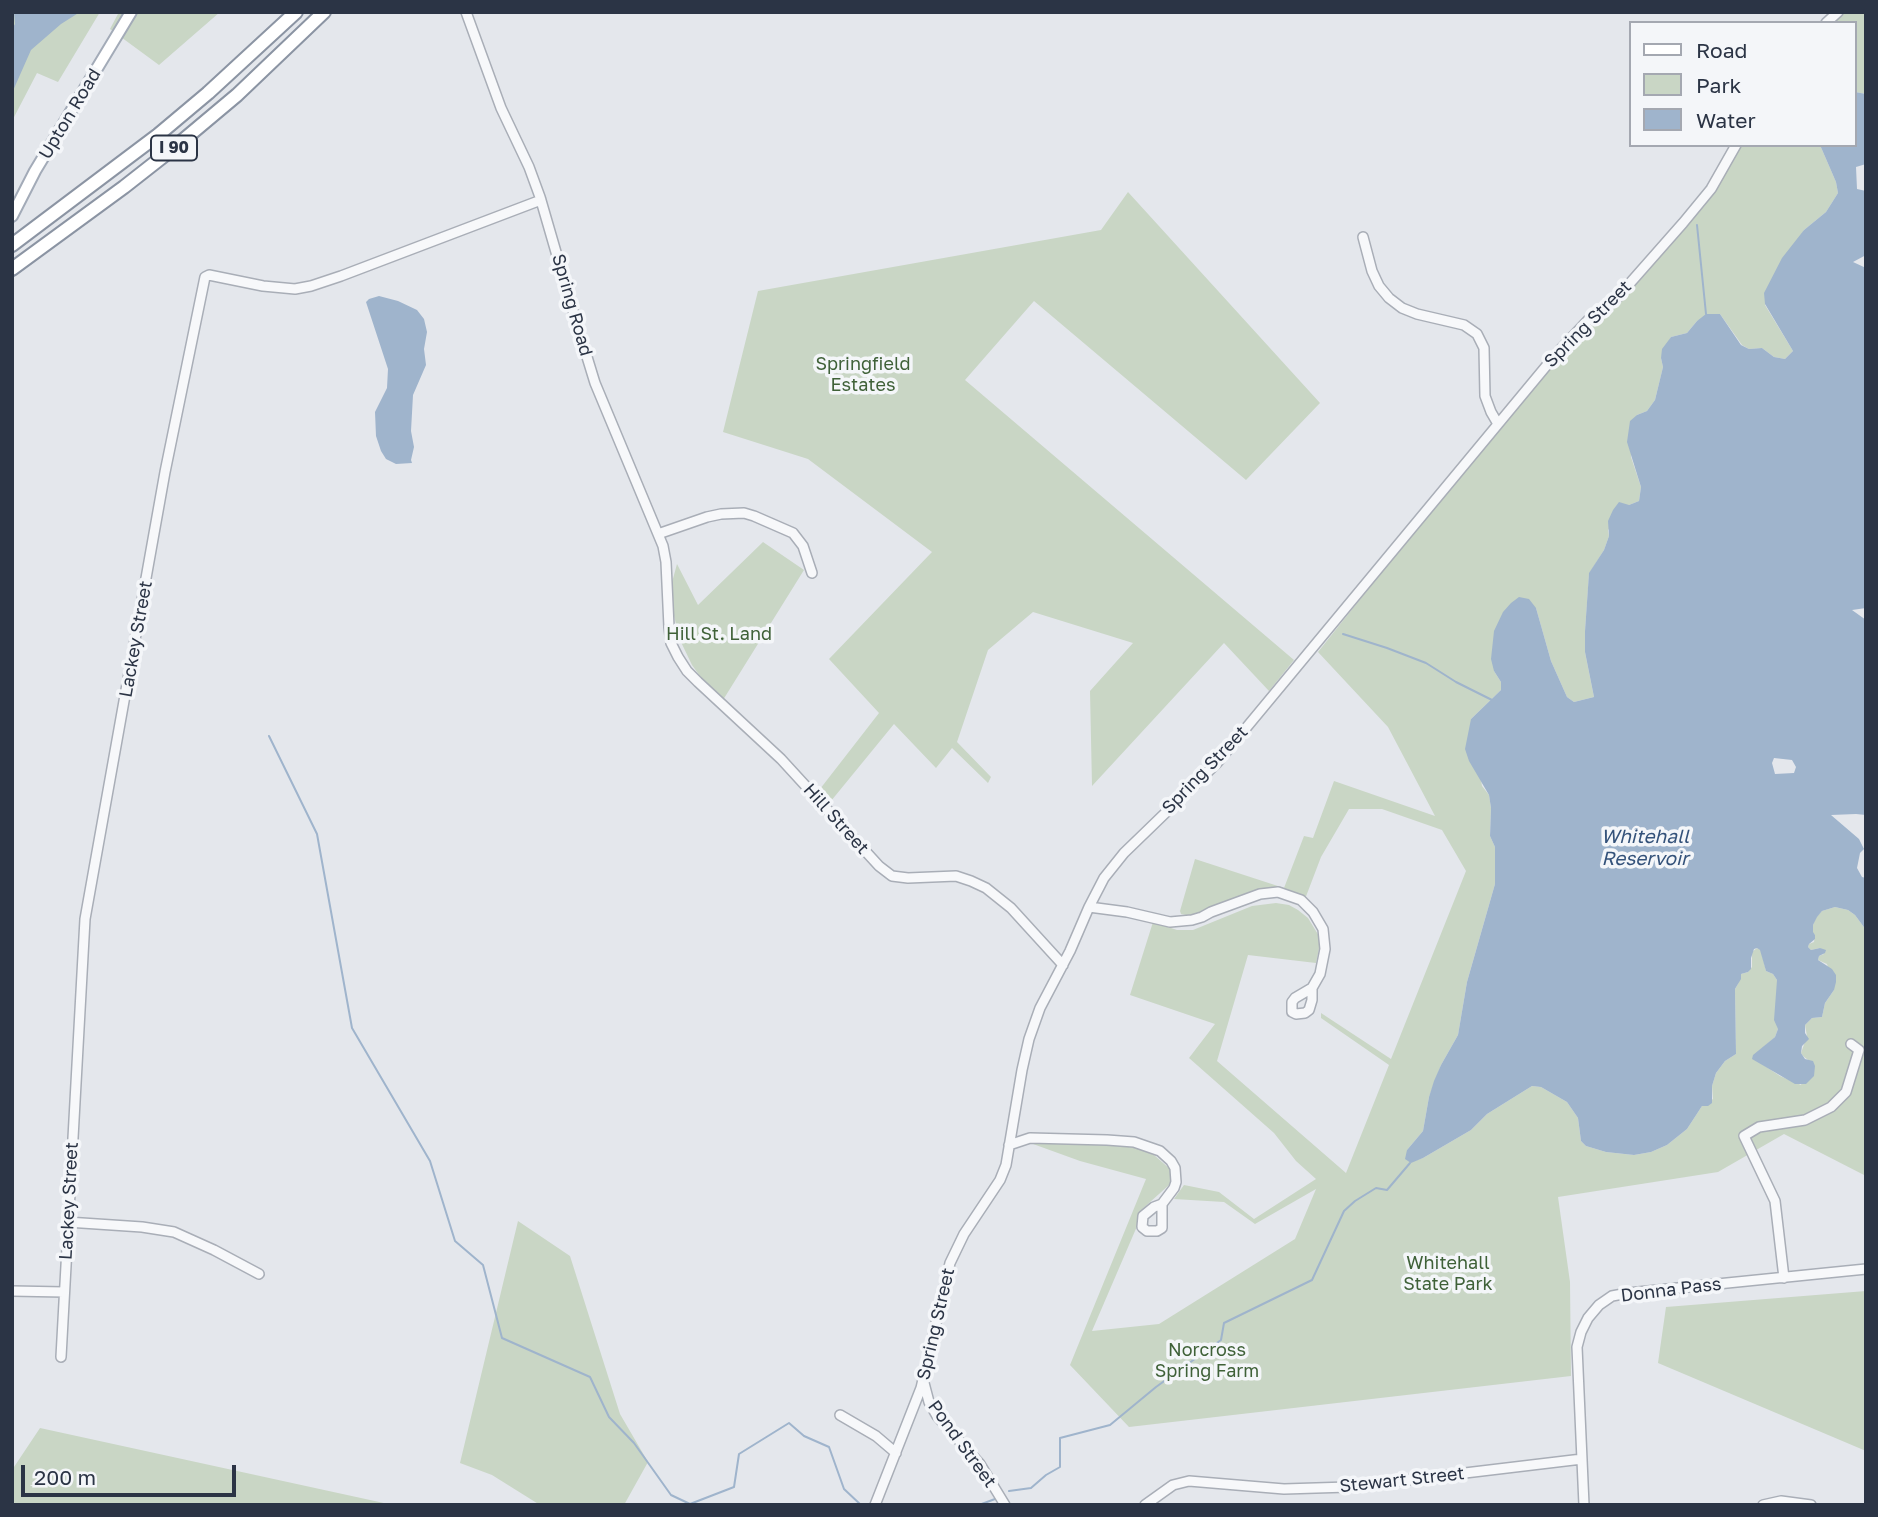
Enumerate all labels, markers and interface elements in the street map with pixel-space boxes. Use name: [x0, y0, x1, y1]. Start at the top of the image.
legend: [1630, 21, 1857, 147]
text: Road: [1696, 37, 1747, 63]
street label: Upton Road: [35, 65, 105, 163]
text: Park: [1696, 72, 1741, 98]
text: Water: [1696, 107, 1756, 133]
road number: I 90: [151, 136, 197, 160]
street label: Spring Road: [547, 251, 597, 359]
street label: Spring Street: [1540, 276, 1636, 372]
park label: Springfield Estates: [815, 353, 911, 396]
street label: Lackey Street: [115, 579, 157, 699]
park label: Hill St. Land: [666, 623, 772, 645]
street label: Spring Street: [1158, 721, 1252, 819]
street label: Hill Street: [799, 779, 873, 859]
water label: Whitehall Reservoir: [1601, 826, 1689, 870]
street label: Lackey Street: [55, 1141, 83, 1261]
park label: Whitehall State Park: [1403, 1252, 1493, 1294]
street label: Spring Street: [913, 1266, 959, 1382]
street label: Donna Pass: [1620, 1273, 1722, 1307]
park label: Norcross Spring Farm: [1155, 1339, 1259, 1382]
street label: Pond Street: [923, 1396, 1001, 1492]
scale bar: [24, 1450, 240, 1494]
street label: Stewart Street: [1339, 1463, 1465, 1497]
text: 200 m: [34, 1464, 96, 1490]

